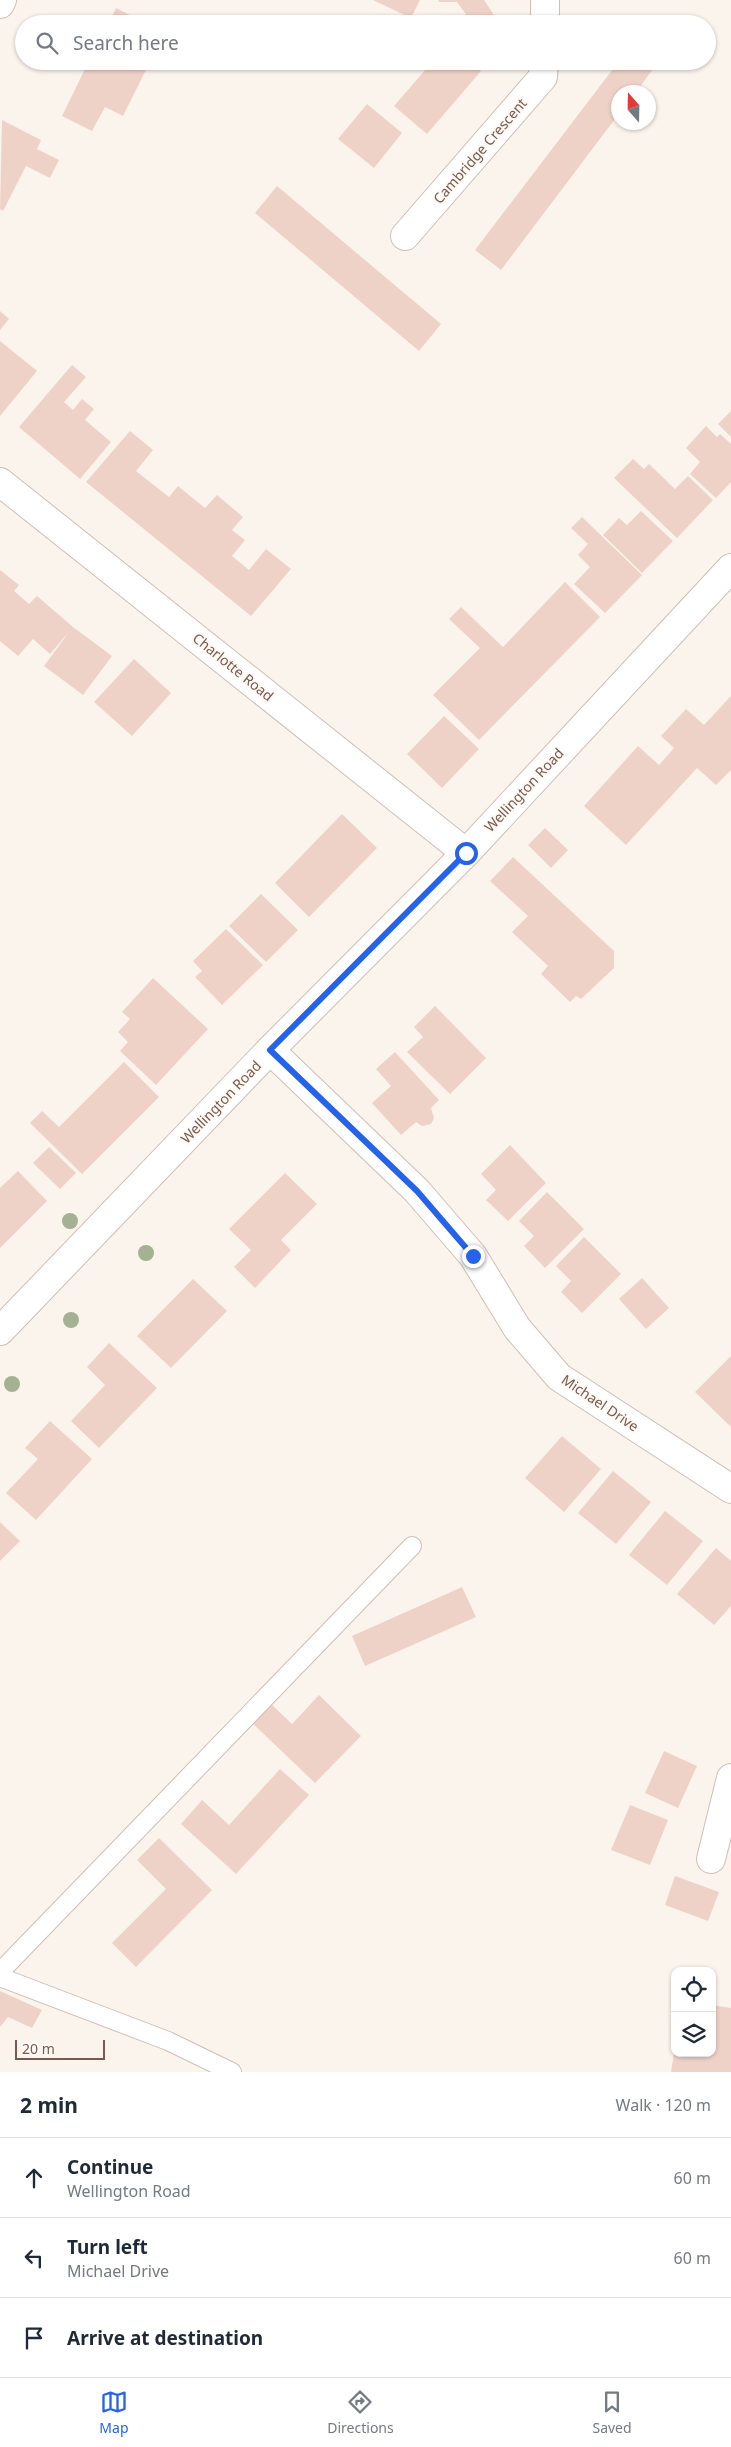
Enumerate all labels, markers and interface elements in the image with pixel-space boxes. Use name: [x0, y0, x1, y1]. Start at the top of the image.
search box: [15, 15, 716, 70]
icon: search: [33, 29, 61, 57]
text: Search here: [73, 30, 179, 56]
north arrow: [611, 85, 656, 130]
street label: Cambridge Crescent: [429, 94, 531, 207]
street label: Charlotte Road: [189, 628, 278, 705]
street label: Wellington Road: [480, 744, 567, 836]
route start: [455, 842, 478, 865]
street label: Wellington Road: [176, 1056, 265, 1147]
route end: [462, 1245, 485, 1268]
street label: Michael Drive: [558, 1370, 643, 1435]
map controls: [671, 1967, 716, 2057]
button: locate: [671, 1967, 716, 2012]
button: layers: [671, 2012, 716, 2057]
scale bar: [15, 2037, 105, 2060]
text: 20 m: [22, 2039, 55, 2058]
text: 2 min: [20, 2091, 78, 2119]
text: Walk · 120 m: [616, 2094, 711, 2116]
text: Continue: [67, 2154, 153, 2180]
icon: ahead: [20, 2164, 48, 2192]
text: 60 m: [674, 2167, 711, 2189]
text: Wellington Road: [67, 2180, 191, 2202]
text: Turn left: [67, 2234, 148, 2260]
icon: left: [20, 2244, 48, 2272]
text: 60 m: [674, 2247, 711, 2269]
text: Michael Drive: [67, 2260, 169, 2282]
icon: arrive: [20, 2324, 48, 2352]
text: Arrive at destination: [67, 2325, 263, 2351]
tab: Map: [99, 2388, 129, 2437]
tab: Directions: [327, 2388, 394, 2437]
tab: Saved: [592, 2388, 632, 2437]

